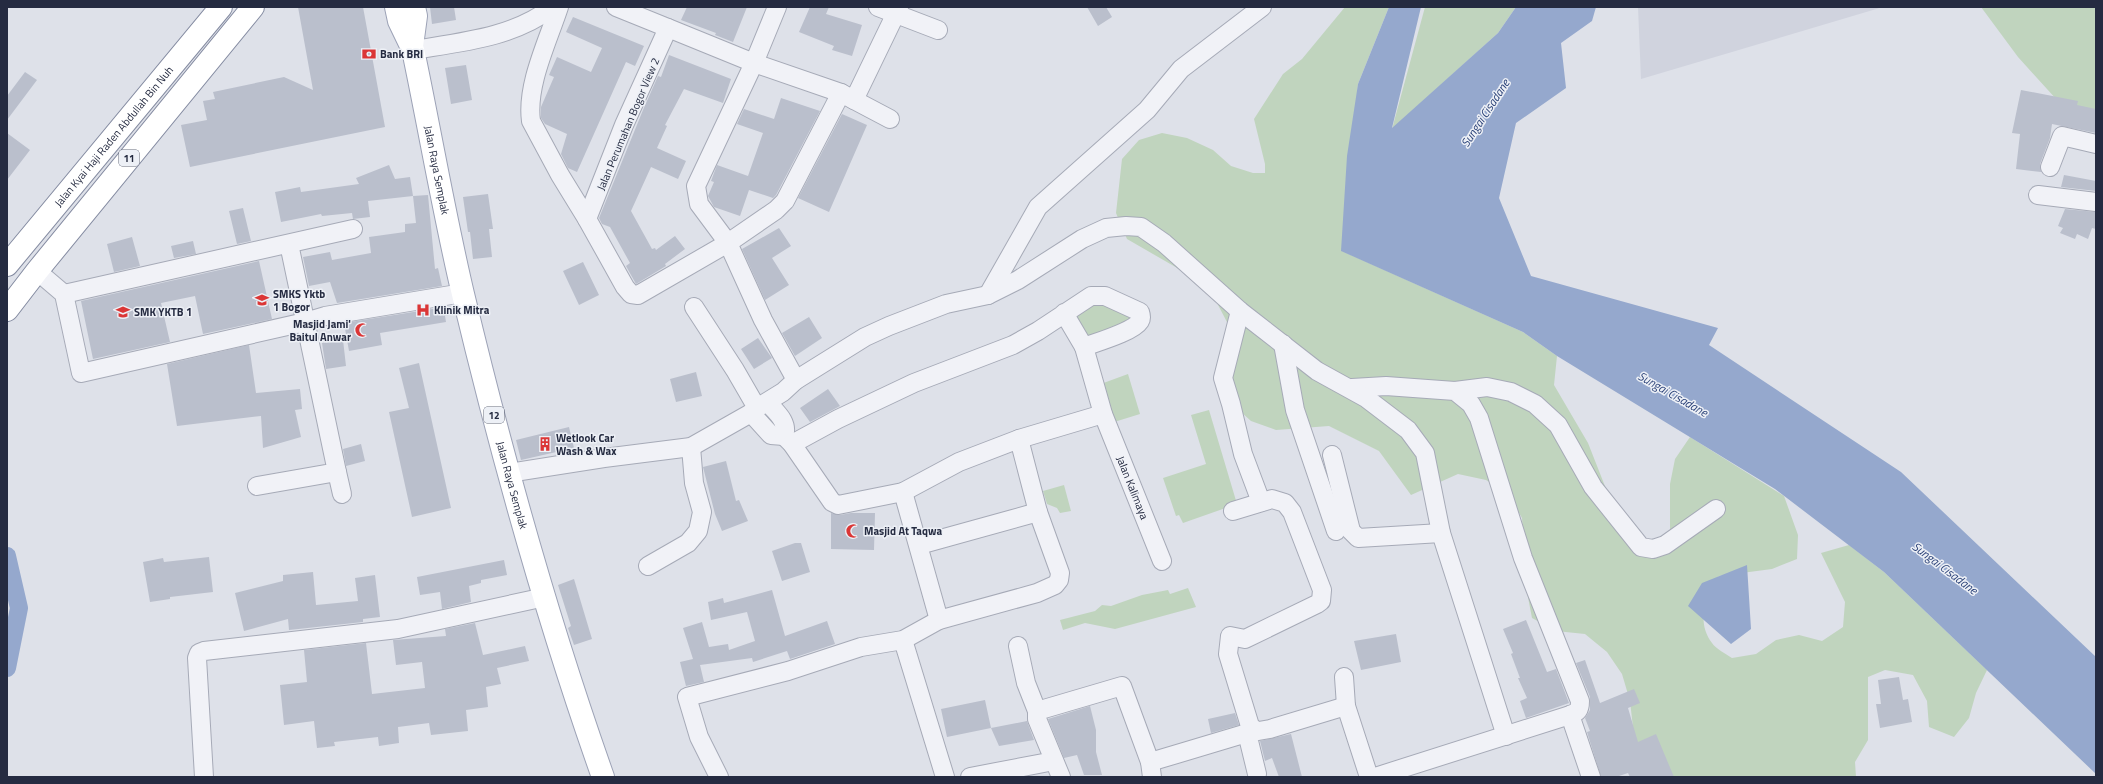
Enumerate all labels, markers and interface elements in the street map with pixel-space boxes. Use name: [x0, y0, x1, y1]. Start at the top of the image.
bank icon: Bank BRI: [361, 46, 377, 62]
place label: Bank BRI: [380, 46, 423, 62]
street label: Jalan Perumahan Bogor View 2: [593, 55, 663, 193]
street label: Jalan Kyai Haji Raden Abdullah Bin Nuh: [50, 63, 177, 210]
water label: Sungai Cisadane: [1456, 74, 1515, 151]
street label: Jalan Raya Semplak: [420, 124, 454, 217]
road number: 11: [119, 150, 139, 166]
place label: SMKS Yktb 1 Bogor: [273, 286, 325, 315]
school or university icon: SMKS Yktb 1 Bogor: [254, 292, 270, 308]
hospital icon: Klinik Mitra: [415, 302, 431, 318]
place label: Klinik Mitra: [434, 302, 490, 318]
school or university icon: SMK YKTB 1: [115, 304, 131, 320]
place label: SMK YKTB 1: [134, 304, 192, 320]
place label: Masjid Jami' Baitul Anwar: [289, 316, 351, 345]
mosque icon: Masjid Jami' Baitul Anwar: [354, 322, 370, 338]
water label: Sungai Cisadane: [1635, 366, 1713, 422]
road number: 12: [484, 407, 504, 423]
place label: Wetlook Car Wash & Wax: [556, 430, 617, 459]
building icon: Wetlook Car Wash & Wax: [537, 436, 553, 452]
street label: Jalan Raya Semplak: [492, 440, 532, 532]
street label: Jalan Kalimaya: [1113, 453, 1153, 522]
mosque icon: Masjid At Taqwa: [845, 523, 861, 539]
place label: Masjid At Taqwa: [864, 523, 942, 539]
water label: Sungai Cisadane: [1908, 537, 1983, 600]

